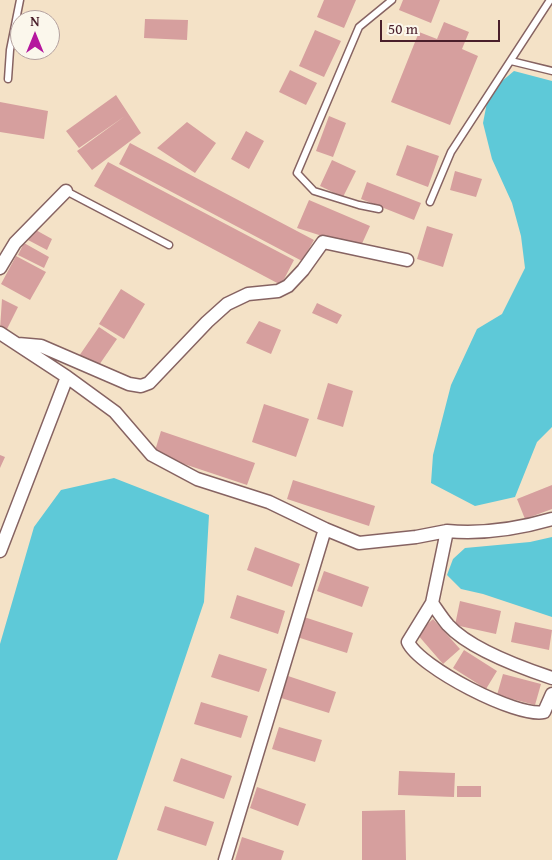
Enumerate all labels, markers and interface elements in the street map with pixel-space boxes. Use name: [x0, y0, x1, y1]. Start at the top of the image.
north arrow: [10, 10, 60, 60]
scale bar: [382, 10, 502, 42]
text: N: [30, 11, 40, 31]
text: 50 m: [388, 18, 418, 39]

